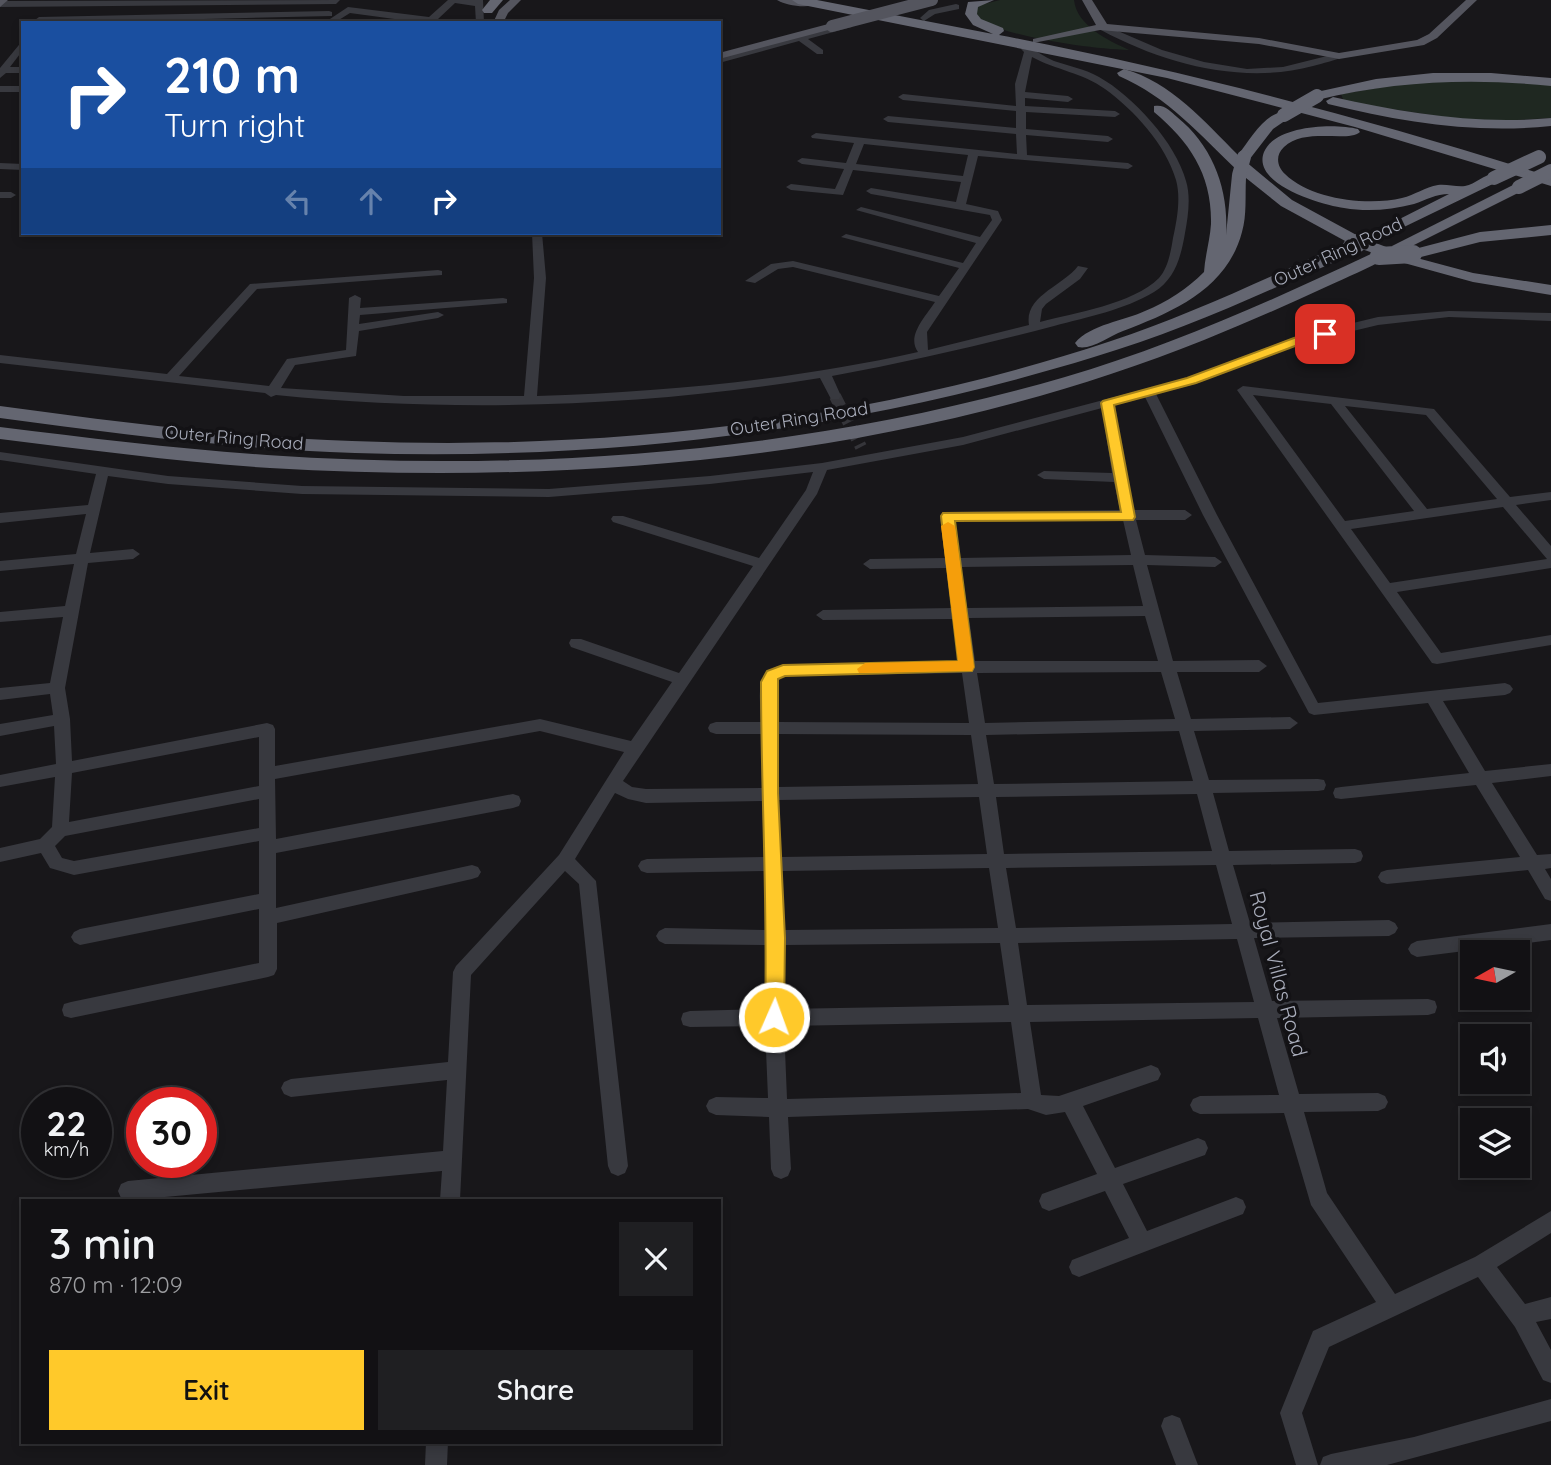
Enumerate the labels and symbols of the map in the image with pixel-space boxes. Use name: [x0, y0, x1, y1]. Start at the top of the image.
street label: Outer Ring Road: [1270, 212, 1406, 291]
pin: [1295, 304, 1355, 364]
street label: Outer Ring Road: [728, 396, 869, 441]
street label: Outer Ring Road: [164, 420, 304, 455]
street label: Royal Villas Road: [1244, 888, 1314, 1059]
north arrow: [1460, 940, 1530, 1010]
position arrow: [737, 980, 811, 1054]
speed limit sign: 30: [126, 1087, 217, 1178]

